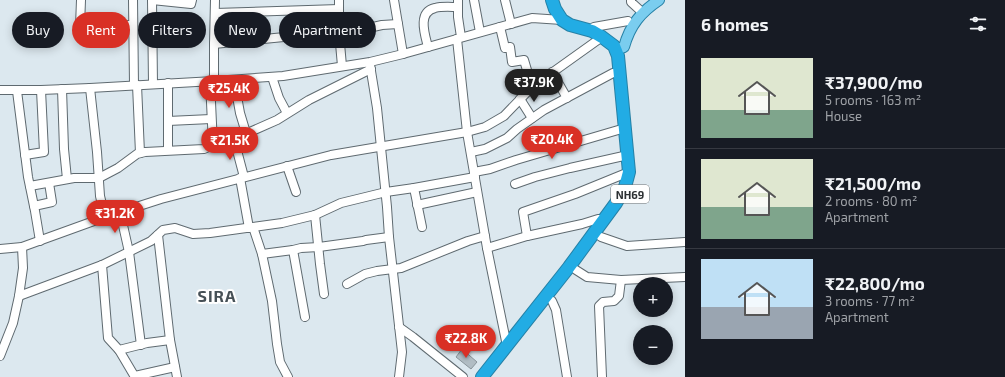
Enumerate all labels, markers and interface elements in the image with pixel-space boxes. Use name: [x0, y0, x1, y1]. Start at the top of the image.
chip: Buy: [12, 12, 64, 48]
chip: Rent: [72, 12, 130, 48]
chip: Filters: [138, 12, 206, 48]
chip: New: [214, 12, 271, 48]
chip: Apartment: [279, 12, 376, 48]
icon: filters: [967, 13, 989, 35]
text: 6 homes: [701, 14, 769, 34]
pin: ₹37.9K: [501, 69, 567, 103]
text: ₹37,900/mo: [825, 72, 922, 92]
text: ₹37.9K: [514, 74, 554, 90]
icon: home: [733, 74, 781, 122]
pin: ₹25.4K: [196, 75, 262, 109]
text: ₹25.4K: [208, 80, 250, 96]
text: 5 rooms · 163 m²: [825, 92, 921, 108]
text: House: [825, 108, 862, 124]
pin: ₹20.4K: [519, 126, 585, 160]
pin: ₹21.5K: [197, 127, 263, 161]
text: ₹20.4K: [530, 131, 574, 147]
text: ₹21.5K: [210, 132, 250, 148]
text: ₹21,500/mo: [825, 173, 921, 193]
icon: home: [733, 175, 781, 223]
road number: NH69: [611, 185, 649, 203]
text: 2 rooms · 80 m²: [825, 193, 917, 209]
pin: ₹31.2K: [82, 200, 148, 234]
text: ₹31.2K: [95, 205, 135, 221]
text: Apartment: [825, 209, 889, 225]
text: ₹22,800/mo: [825, 273, 925, 293]
icon: home: [733, 275, 781, 323]
map controls: [633, 277, 673, 365]
button: +: [633, 277, 673, 317]
district label: SIRA: [198, 286, 236, 305]
text: 3 rooms · 77 m²: [825, 293, 915, 309]
text: Apartment: [825, 309, 889, 325]
pin: ₹22.8K: [433, 325, 499, 359]
button: −: [633, 325, 673, 365]
text: ₹22.8K: [445, 330, 487, 346]

